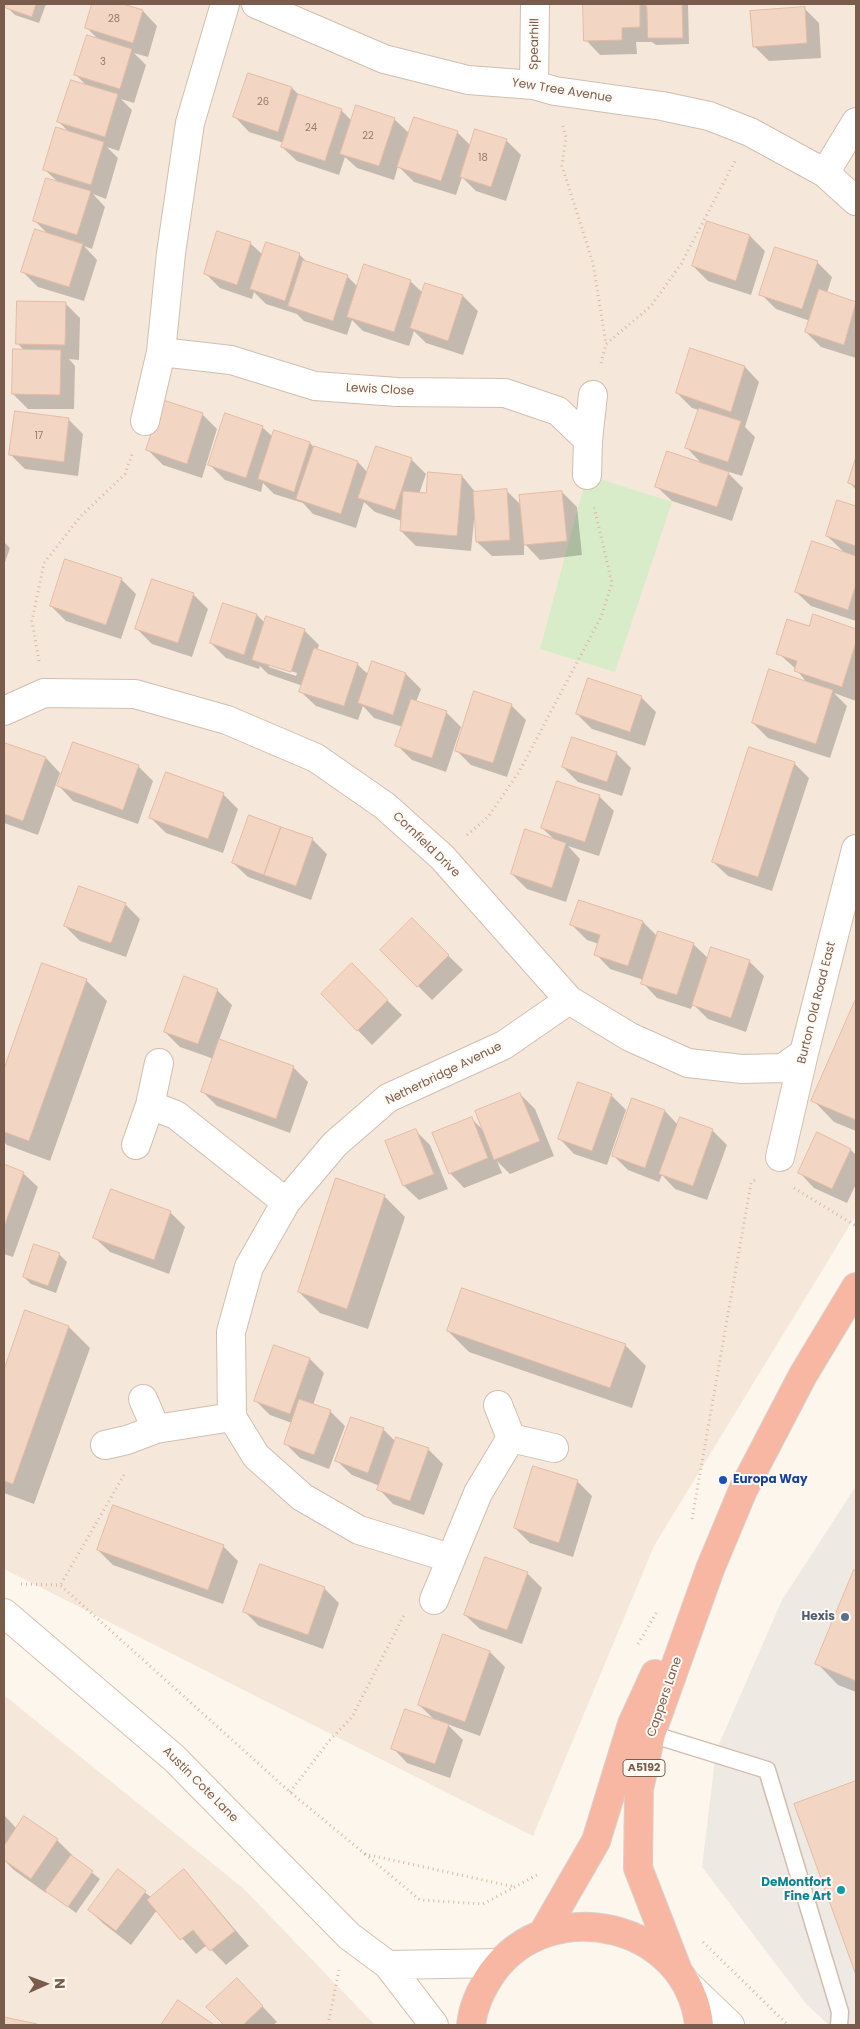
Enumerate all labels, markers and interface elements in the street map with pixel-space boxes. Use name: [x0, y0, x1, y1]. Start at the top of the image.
house number: 28: [108, 13, 120, 25]
street label: Spearhill: [527, 18, 543, 70]
house number: 3: [100, 56, 106, 68]
street label: Yew Tree Avenue: [511, 76, 613, 106]
house number: 26: [257, 96, 269, 108]
house number: 24: [305, 122, 317, 134]
house number: 22: [362, 130, 374, 142]
house number: 18: [478, 152, 488, 164]
street label: Lewis Close: [345, 381, 415, 399]
house number: 17: [35, 430, 43, 442]
street label: Cornfield Drive: [389, 809, 463, 881]
street label: Burton Old Road East: [795, 940, 839, 1066]
street label: Netherbridge Avenue: [384, 1040, 504, 1108]
place label: Europa Way: [733, 1473, 808, 1487]
marker: Europa Way: [717, 1474, 729, 1486]
place label: Hexis: [802, 1610, 835, 1624]
marker: Hexis: [839, 1611, 851, 1623]
street label: Cappers Lane: [645, 1655, 685, 1739]
street label: Austin Cote Lane: [159, 1744, 241, 1826]
road number: A5192: [623, 1760, 665, 1776]
place label: DeMontfort Fine Art: [761, 1876, 831, 1904]
marker: DeMontfort Fine Art: [835, 1884, 847, 1896]
north arrow: [20, 1959, 70, 2009]
text: N: [50, 1978, 70, 1989]

